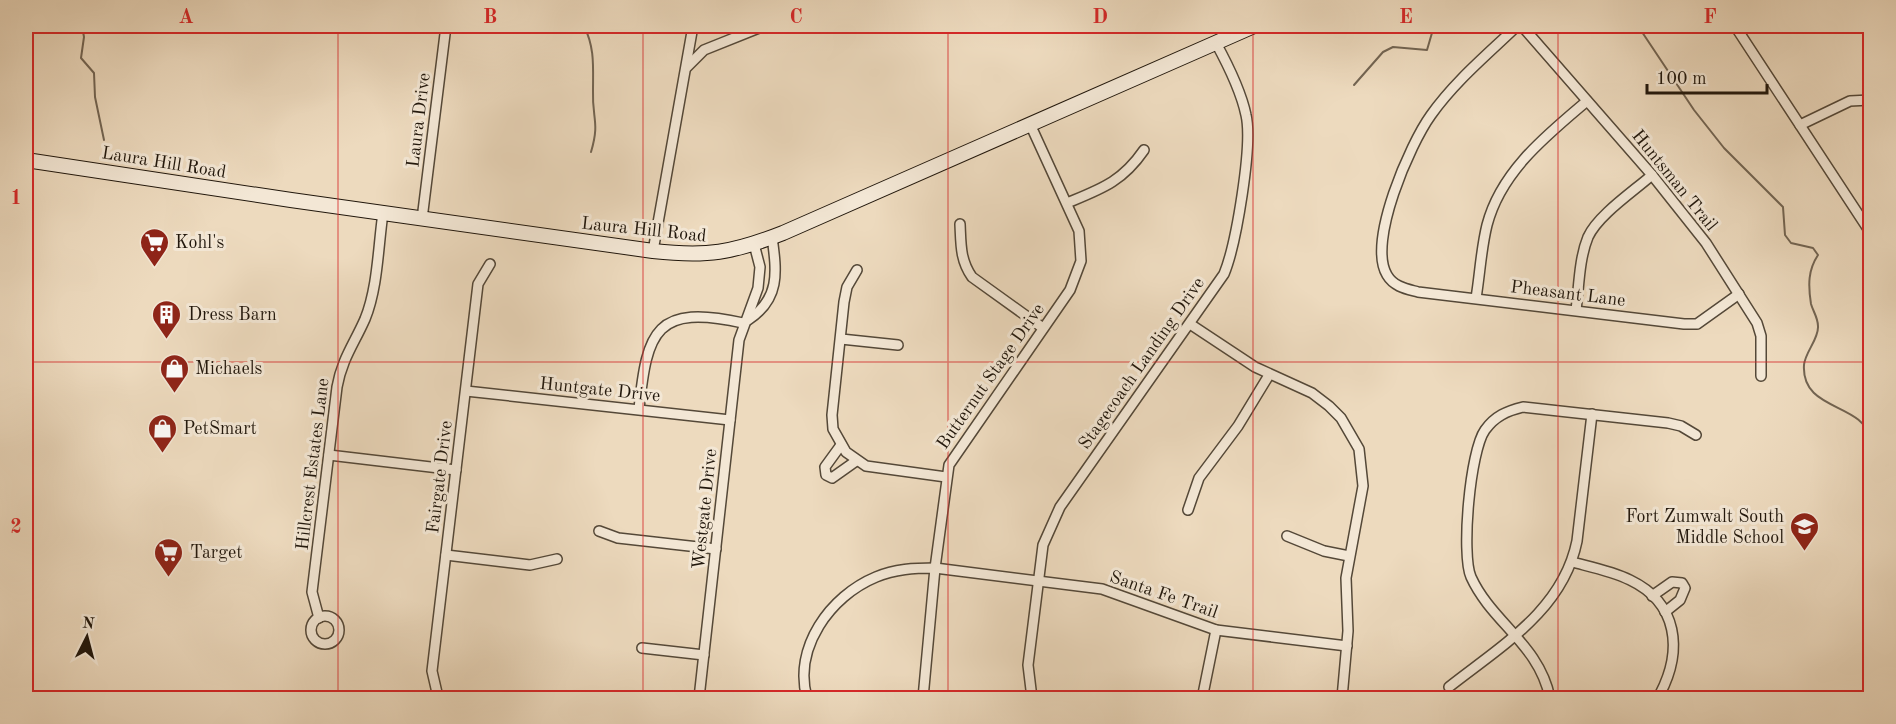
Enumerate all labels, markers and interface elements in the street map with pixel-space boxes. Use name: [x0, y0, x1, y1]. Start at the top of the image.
text: A: [178, 8, 194, 28]
text: B: [483, 8, 497, 28]
text: C: [789, 8, 803, 28]
text: D: [1092, 8, 1108, 28]
text: E: [1399, 8, 1413, 28]
text: F: [1703, 8, 1717, 28]
scale bar: [1647, 57, 1767, 95]
text: 100 m: [1656, 70, 1707, 88]
street label: Laura Drive: [404, 72, 434, 168]
street label: Huntsman Trail: [1628, 127, 1720, 235]
street label: Laura Hill Road: [100, 144, 227, 182]
text: 1: [10, 189, 22, 209]
street label: Laura Hill Road: [580, 214, 707, 246]
supermarket icon: Kohl's: [138, 226, 170, 268]
place label: Kohl's: [175, 234, 225, 252]
street label: Stagecoach Landing Drive: [1076, 274, 1208, 453]
street label: Pheasant Lane: [1509, 278, 1627, 310]
building icon: Dress Barn: [151, 298, 183, 340]
street label: Butternut Stage Drive: [934, 300, 1048, 453]
place label: Dress Barn: [188, 306, 277, 324]
shop icon: Michaels: [158, 352, 190, 394]
place label: Michaels: [195, 360, 263, 378]
street label: Huntgate Drive: [539, 375, 661, 405]
street label: Hillcrest Estates Lane: [294, 377, 332, 551]
shop icon: PetSmart: [146, 412, 178, 454]
place label: PetSmart: [183, 420, 257, 438]
street label: Fairgate Drive: [424, 420, 456, 535]
street label: Westgate Drive: [690, 448, 720, 570]
place label: Fort Zumwalt South Middle School: [1626, 508, 1784, 547]
school or university icon: Fort Zumwalt South Middle School: [1789, 510, 1821, 552]
text: 2: [10, 518, 22, 538]
supermarket icon: Target: [153, 536, 185, 578]
place label: Target: [190, 544, 243, 562]
street label: Santa Fe Trail: [1107, 568, 1220, 622]
north arrow: [57, 607, 117, 667]
text: N: [81, 615, 96, 633]

